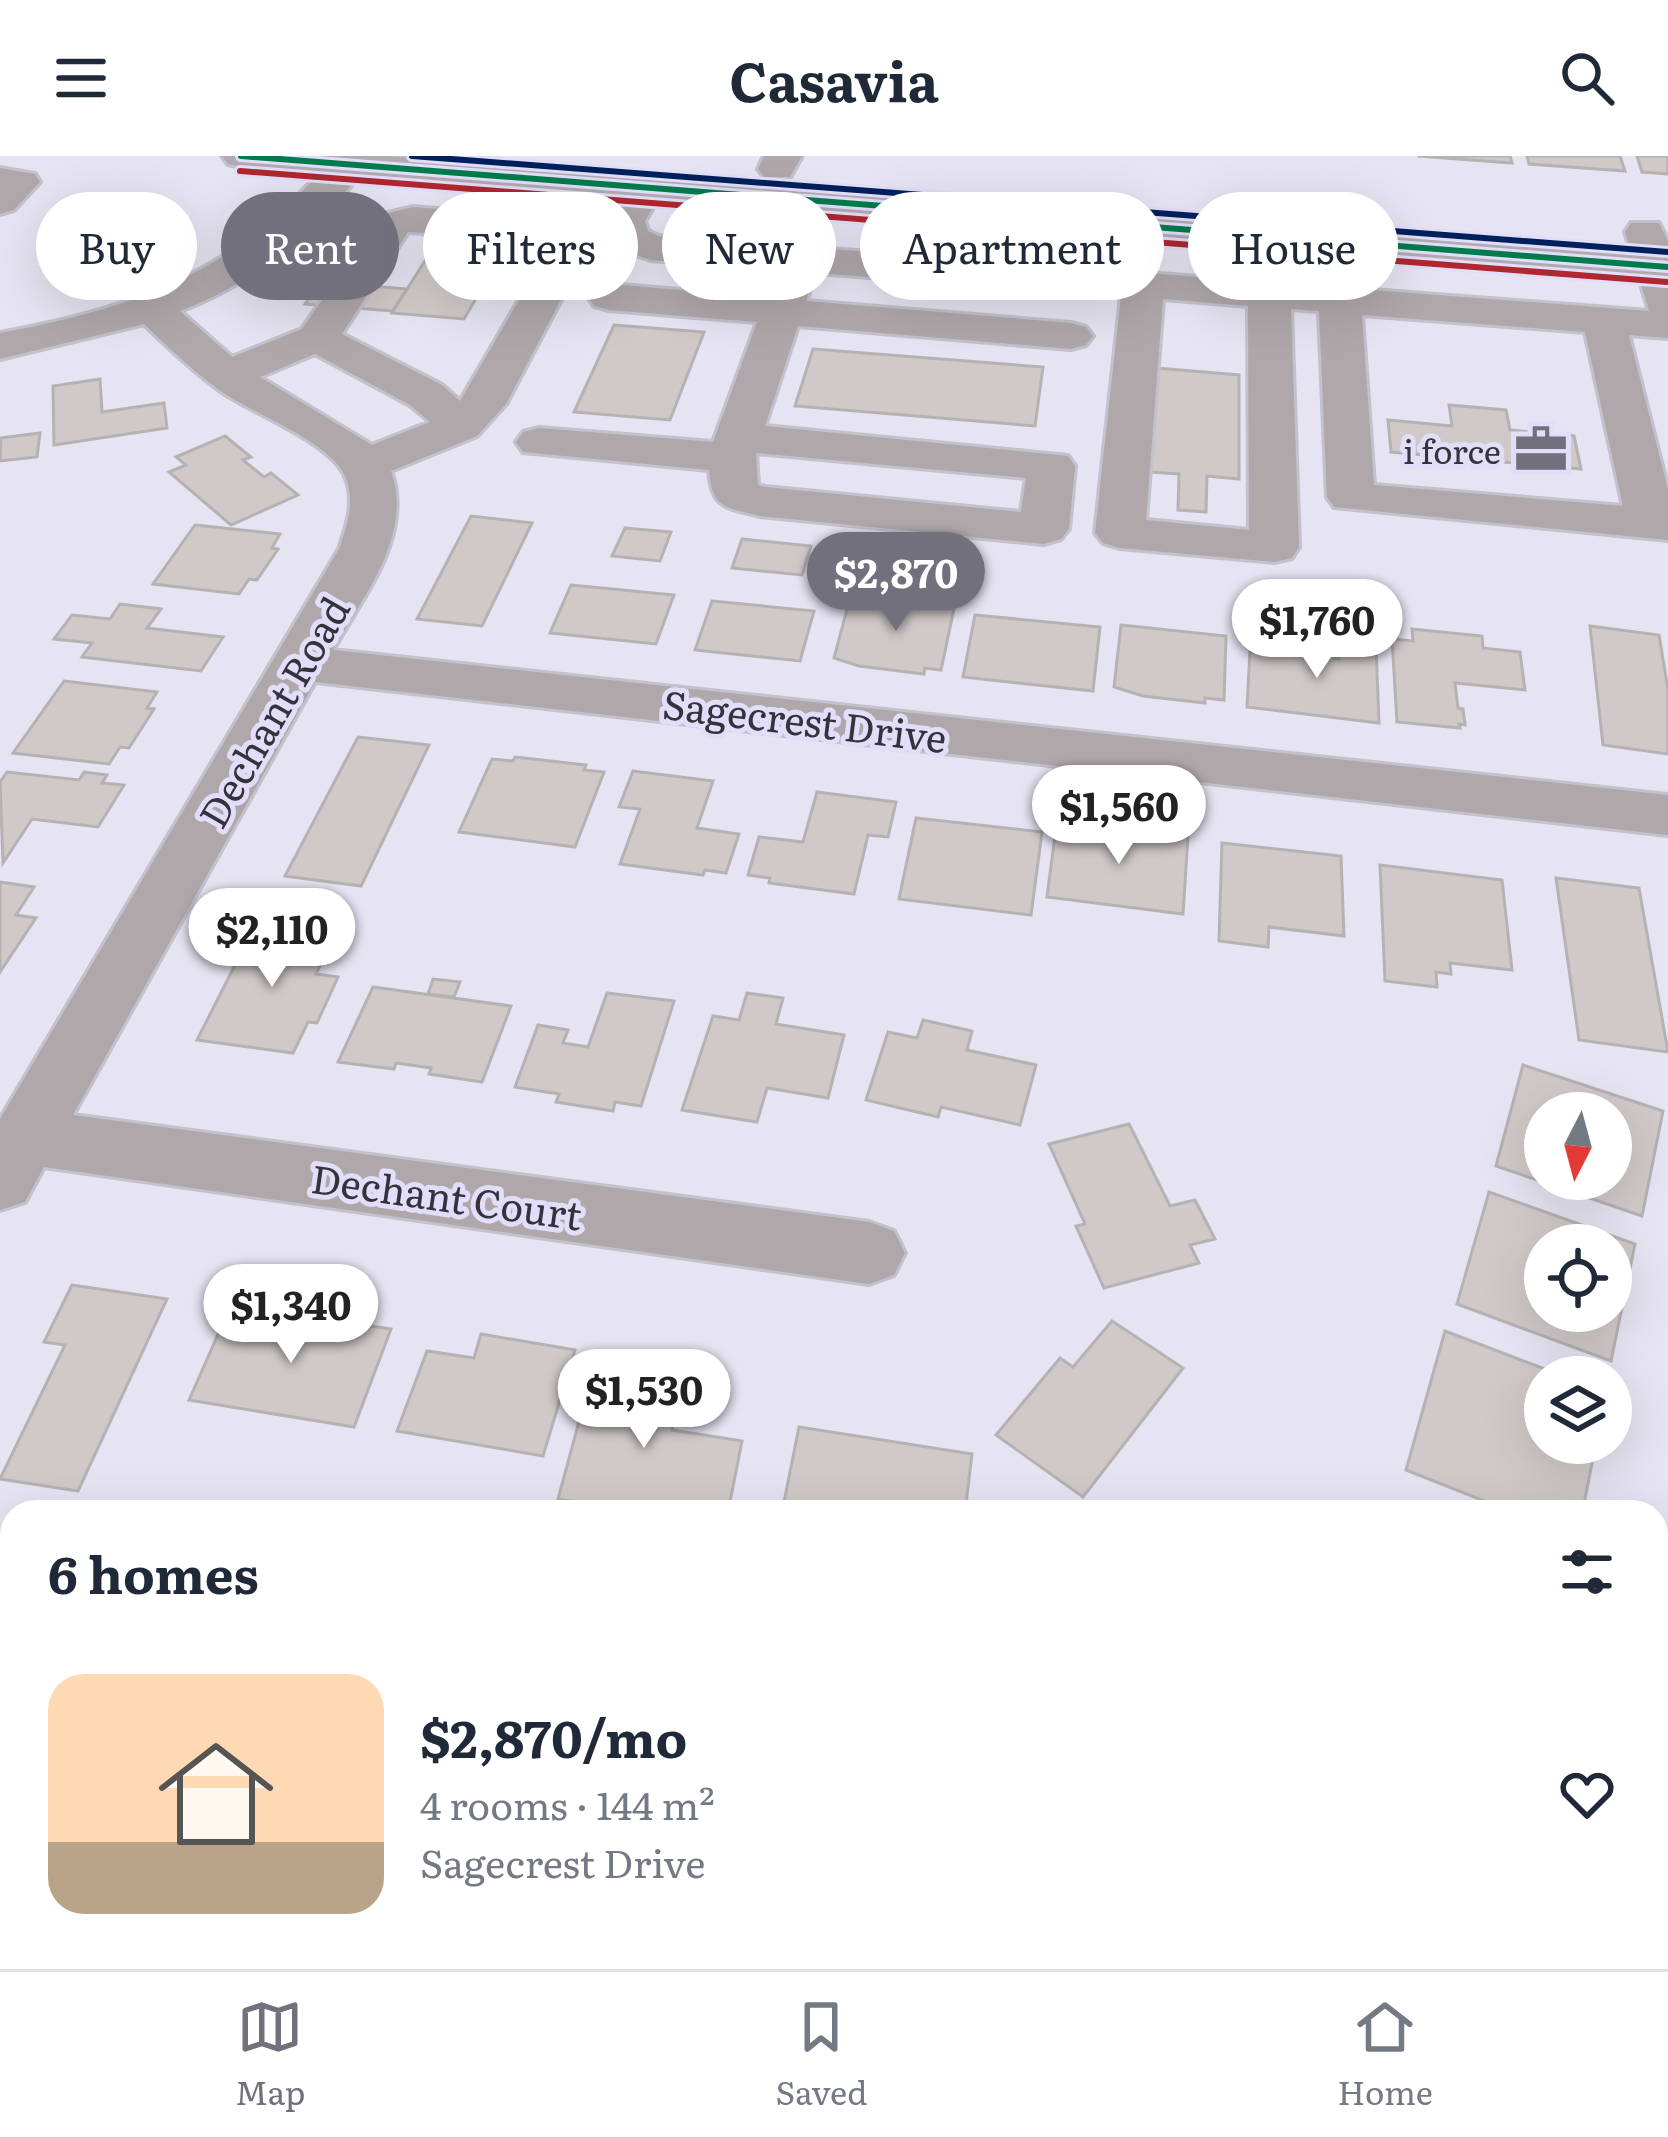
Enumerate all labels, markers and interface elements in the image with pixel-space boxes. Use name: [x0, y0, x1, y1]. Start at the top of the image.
text: Casavia: [729, 38, 939, 119]
icon: menu: [48, 45, 114, 111]
icon: search: [1554, 45, 1620, 111]
chip: Buy: [36, 192, 197, 300]
chip: Rent: [221, 192, 399, 300]
chip: Filters: [423, 192, 638, 300]
chip: New: [662, 192, 836, 300]
chip: Apartment: [860, 192, 1164, 300]
chip: House: [1188, 192, 1398, 300]
office icon: i force: [1512, 420, 1570, 478]
place label: i force: [1403, 425, 1501, 474]
pin: $2,870: [798, 532, 994, 634]
text: $2,870: [834, 542, 958, 600]
pin: $1,760: [1219, 579, 1415, 681]
street label: Dechant Road: [182, 585, 362, 837]
text: $1,760: [1259, 589, 1375, 647]
street label: Sagecrest Drive: [660, 673, 950, 765]
pin: $1,560: [1021, 765, 1217, 867]
text: $1,560: [1059, 775, 1179, 833]
pin: $2,110: [174, 888, 370, 990]
text: $2,110: [215, 898, 329, 956]
north arrow: [1524, 1092, 1632, 1200]
map controls: [1524, 1092, 1632, 1464]
street label: Dechant Court: [308, 1147, 586, 1243]
button: locate: [1524, 1224, 1632, 1332]
pin: $1,340: [193, 1264, 389, 1366]
text: $1,340: [230, 1274, 352, 1332]
pin: $1,530: [546, 1349, 742, 1451]
button: layers: [1524, 1356, 1632, 1464]
text: $1,530: [585, 1359, 703, 1417]
text: 6 homes: [48, 1534, 259, 1610]
icon: filters: [1554, 1539, 1620, 1605]
text: $2,870/mo: [420, 1698, 687, 1774]
icon: home: [144, 1722, 288, 1866]
icon: heart: [1554, 1761, 1620, 1827]
text: 4 rooms · 144 m²: [420, 1774, 715, 1832]
text: Sagecrest Drive: [420, 1832, 706, 1890]
tab: Map: [235, 1994, 305, 2115]
tab: Saved: [776, 1994, 867, 2115]
tab: Home: [1338, 1994, 1433, 2115]

